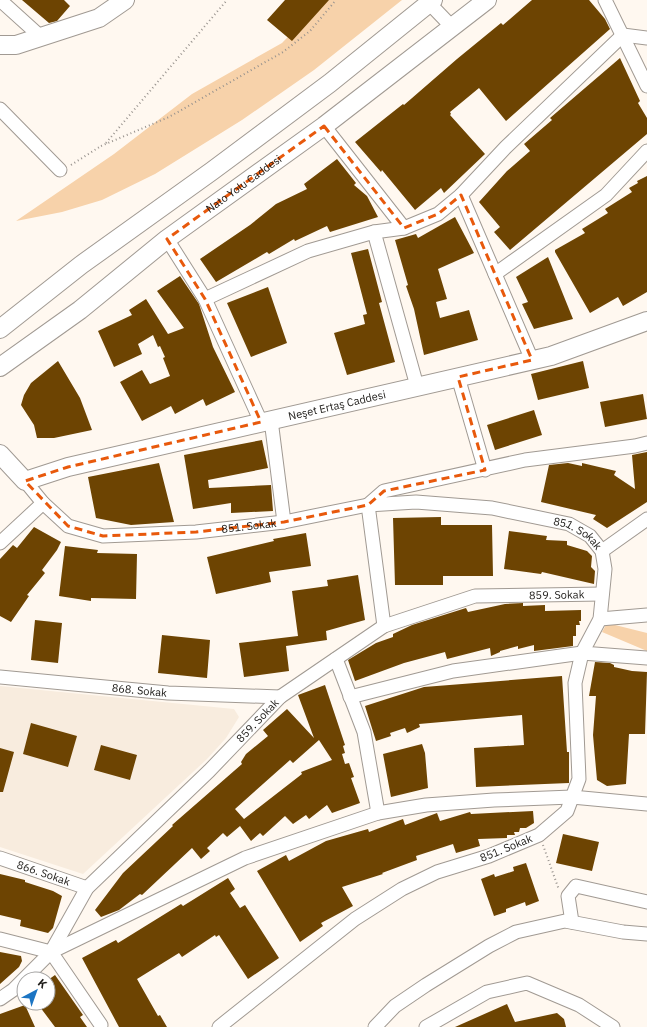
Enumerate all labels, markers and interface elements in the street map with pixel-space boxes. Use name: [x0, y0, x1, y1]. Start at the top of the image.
street label: Nato Yolu Caddesi: [203, 152, 284, 216]
street label: Neşet Ertaş Caddesi: [287, 387, 387, 423]
street label: 851. Sokak: [552, 514, 605, 553]
street label: 851. Sokak: [220, 516, 277, 536]
street label: 859. Sokak: [529, 587, 585, 602]
street label: 868. Sokak: [111, 681, 168, 700]
street label: 859. Sokak: [233, 696, 282, 745]
street label: 851. Sokak: [478, 831, 534, 865]
street label: 866. Sokak: [15, 857, 72, 889]
north arrow: [16, 971, 56, 1011]
text: K: [35, 976, 50, 991]

